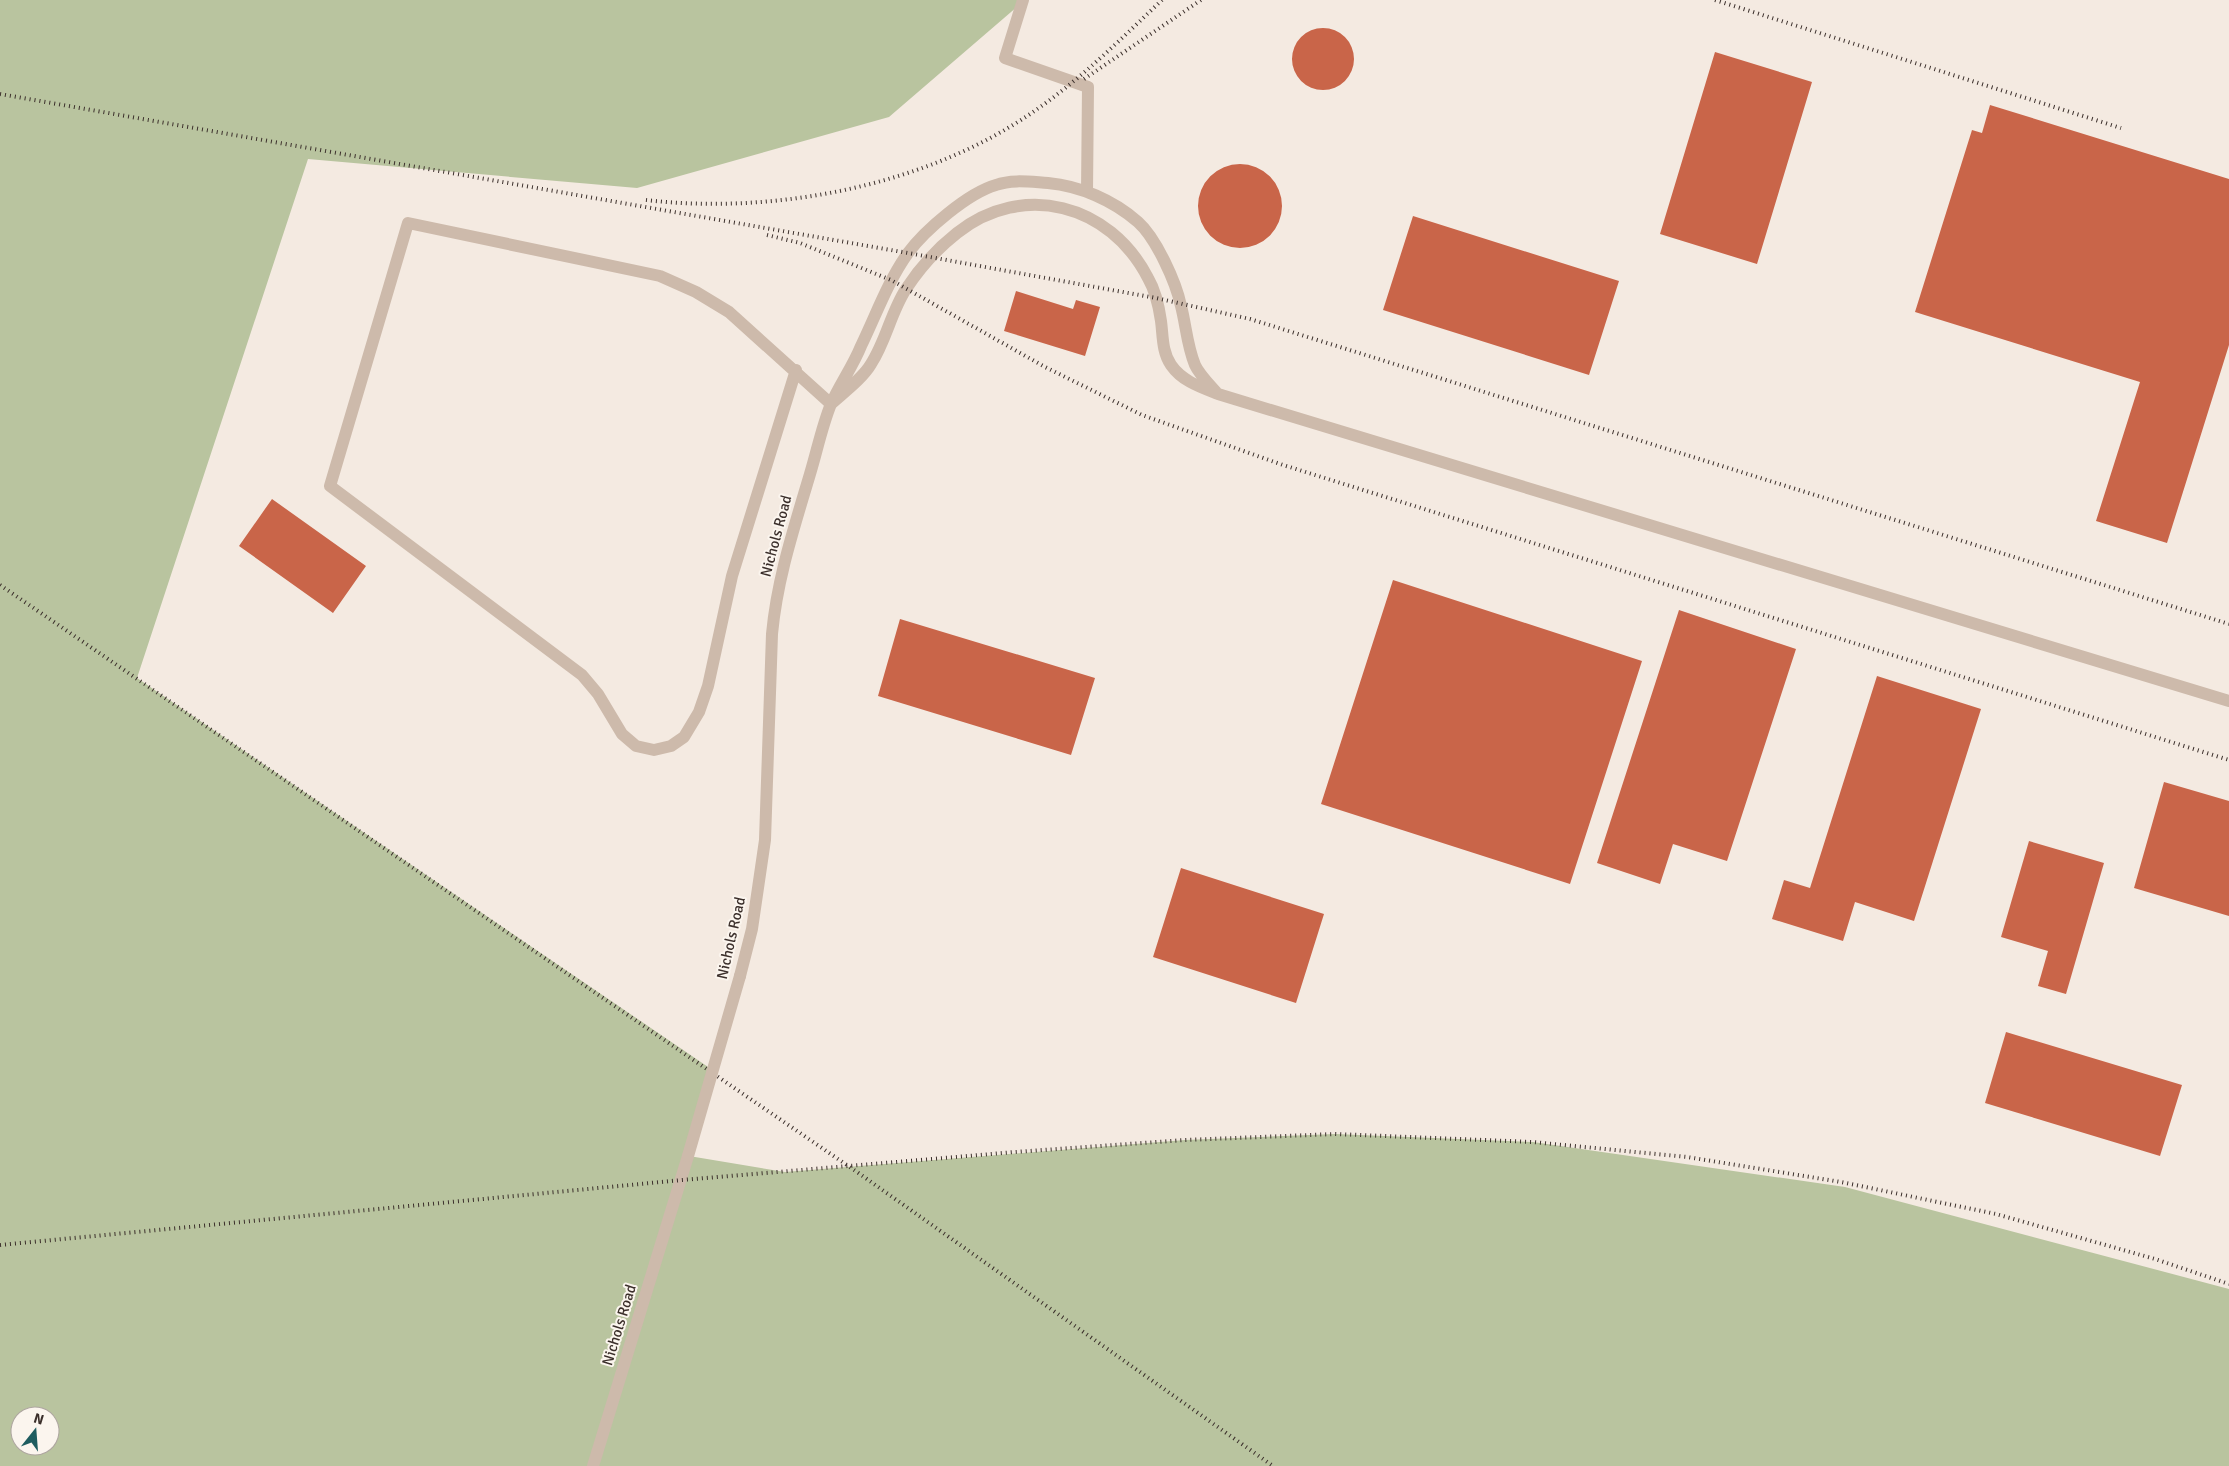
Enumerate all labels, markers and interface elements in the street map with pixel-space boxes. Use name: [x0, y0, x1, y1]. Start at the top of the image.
street label: Nichols Road: [756, 493, 796, 579]
street label: Nichols Road: [713, 895, 749, 981]
street label: Nichols Road: [598, 1282, 640, 1368]
north arrow: [10, 1406, 60, 1456]
text: N: [32, 1409, 46, 1429]

